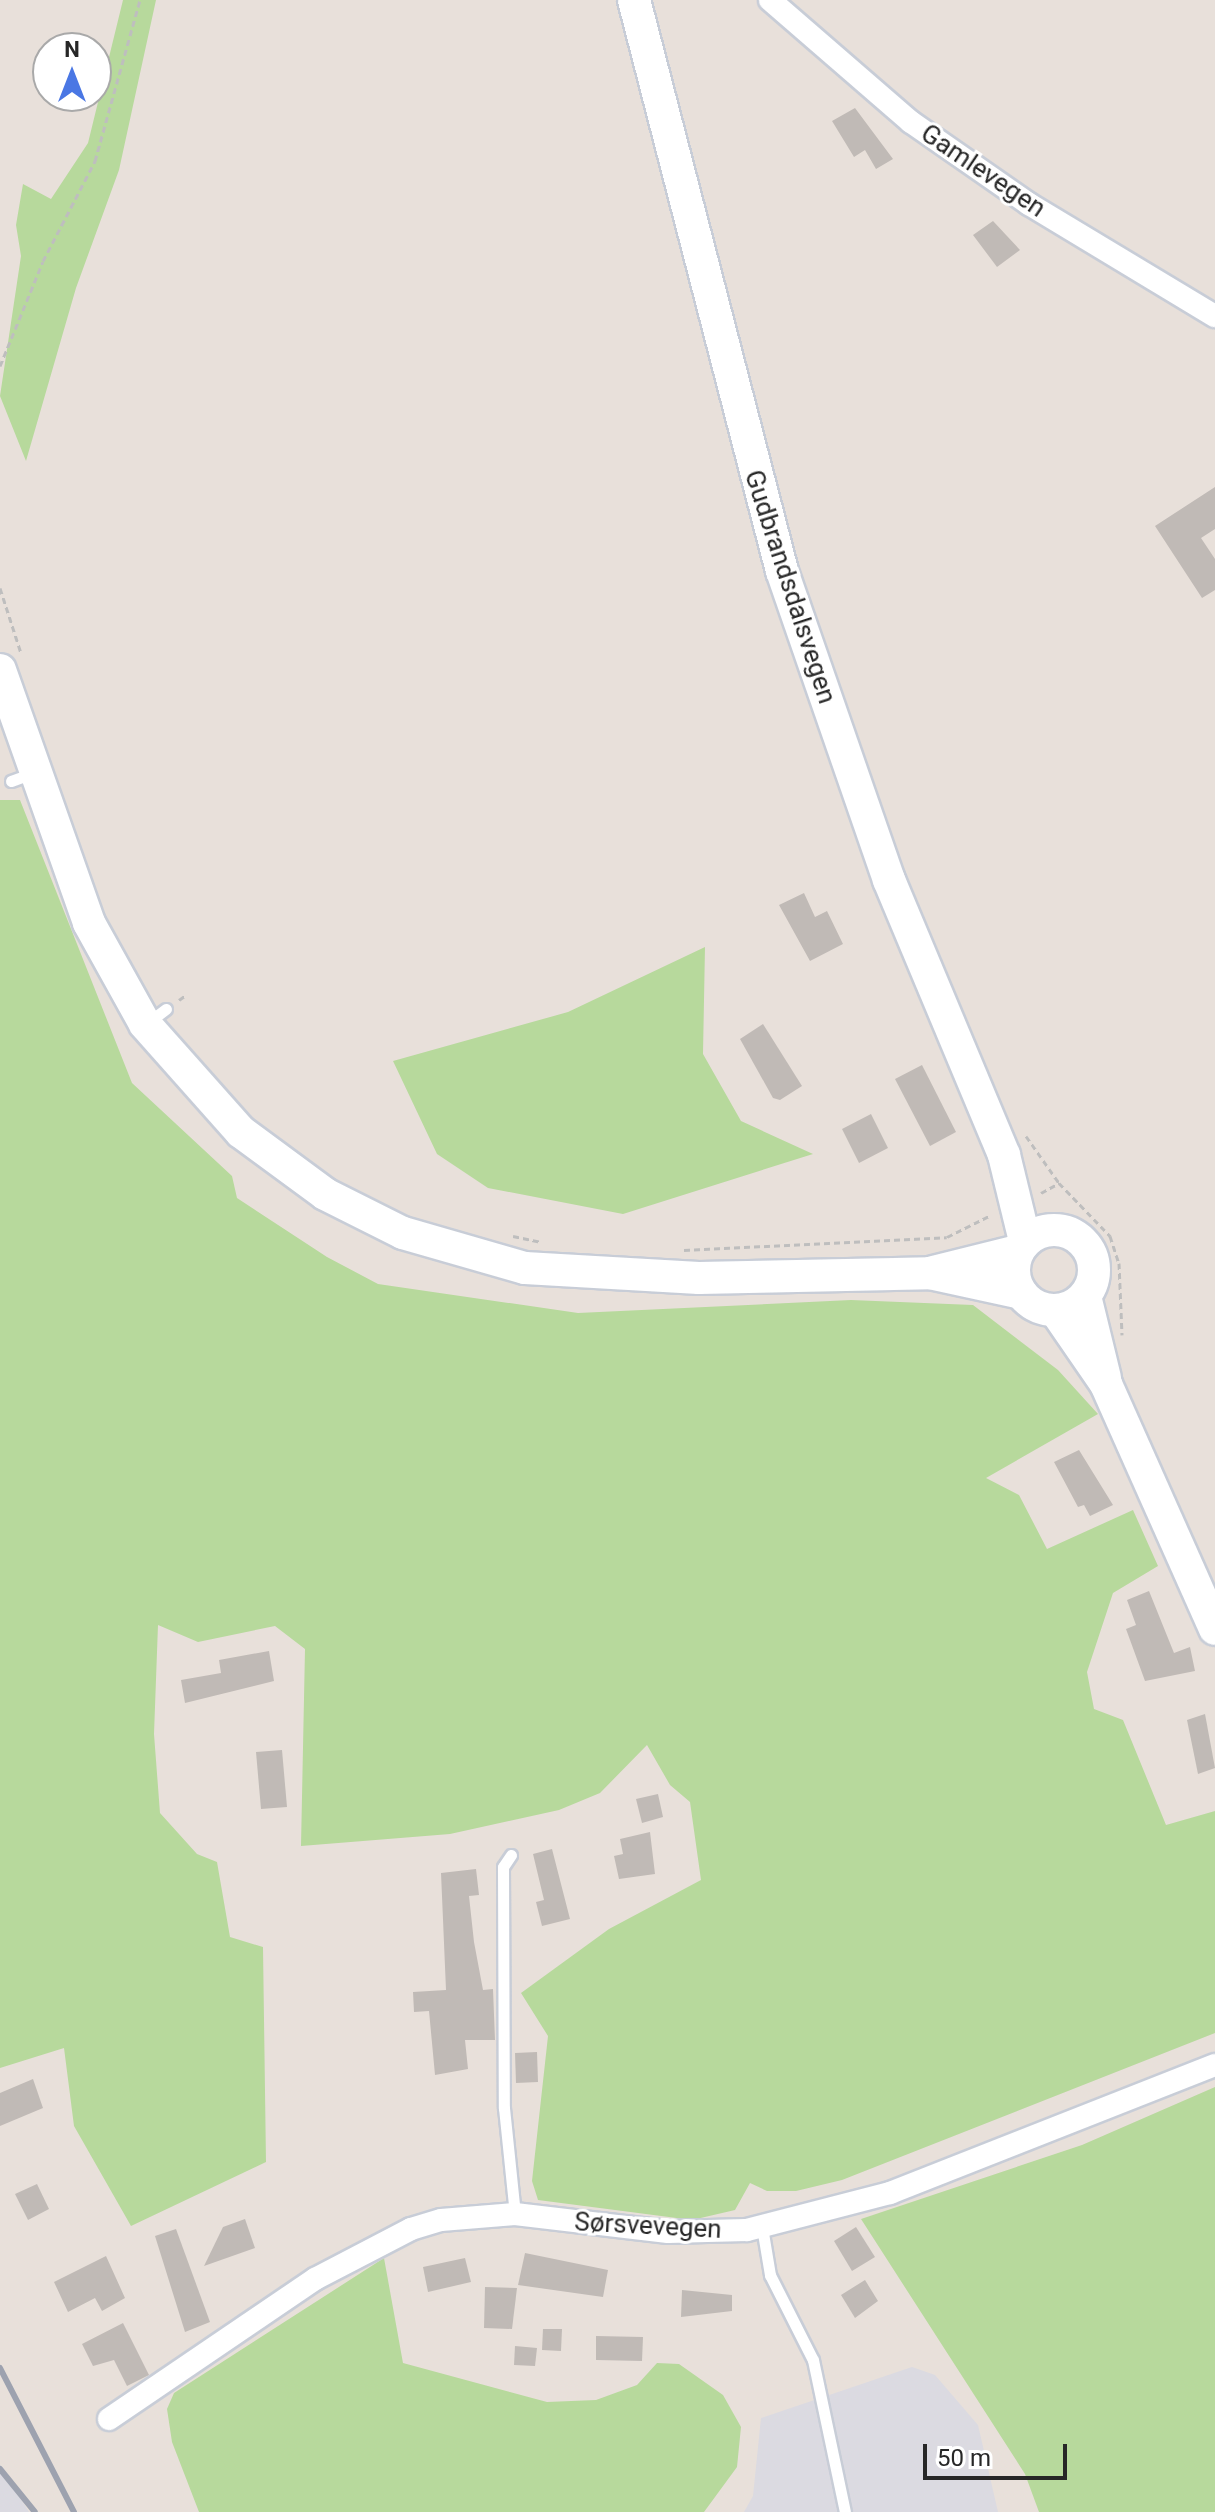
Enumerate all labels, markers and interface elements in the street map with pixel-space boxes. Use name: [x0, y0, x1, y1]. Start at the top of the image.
north arrow: [32, 32, 112, 112]
text: N: [64, 37, 80, 62]
street label: Gamlevegen: [915, 118, 1051, 224]
street label: Gudbrandsdalsvegen: [738, 466, 842, 708]
street label: Sørsvevegen: [574, 2207, 722, 2245]
scale bar: [927, 2428, 1071, 2478]
text: 50 m: [937, 2444, 991, 2472]

